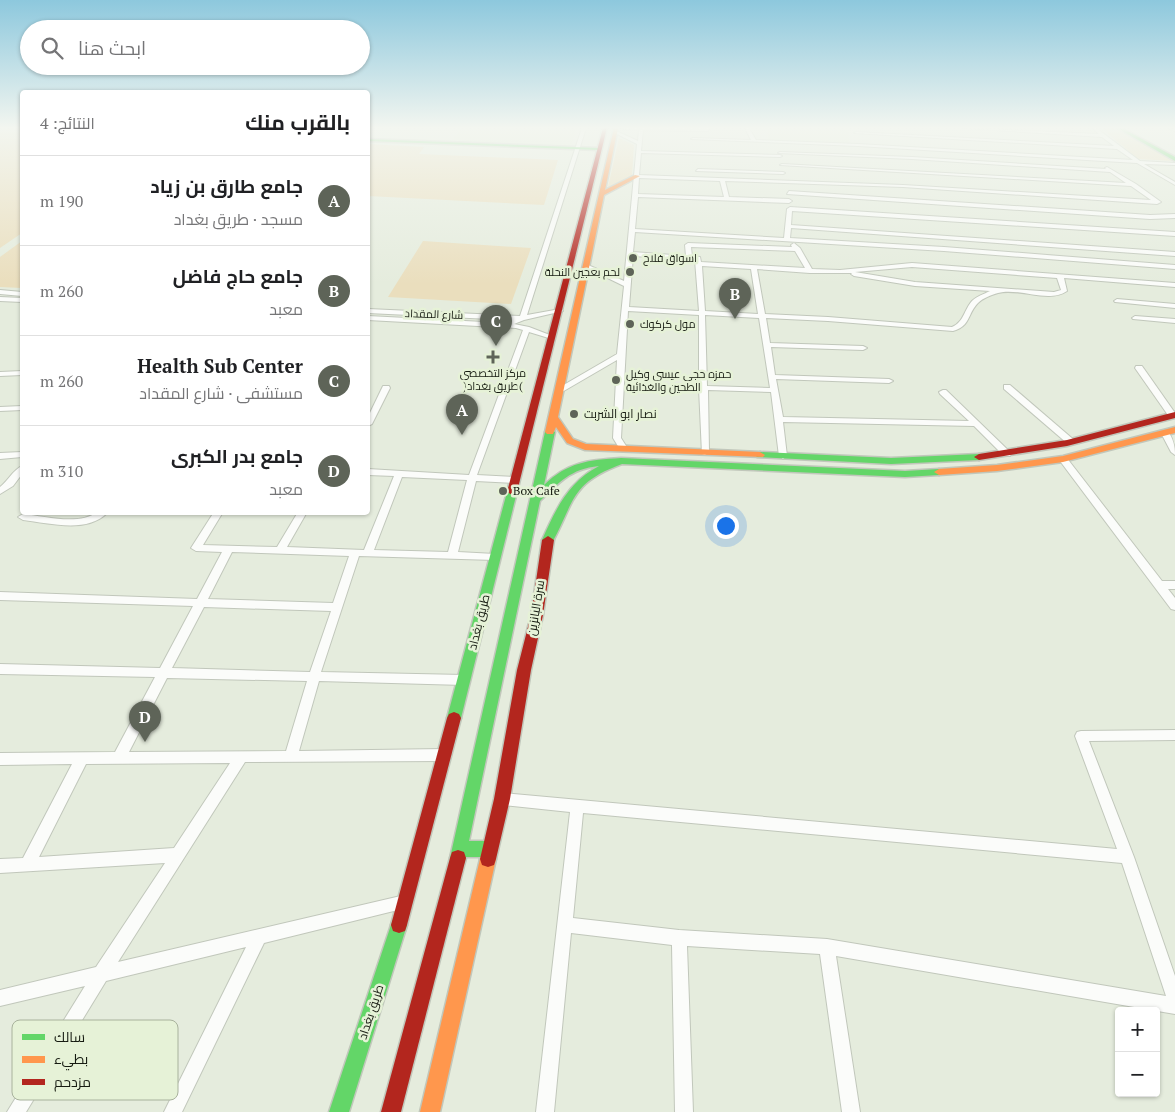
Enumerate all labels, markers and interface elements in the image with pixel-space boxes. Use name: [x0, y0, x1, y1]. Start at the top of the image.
search box: [20, 20, 370, 75]
icon: search: [38, 34, 66, 62]
text: ابحث هنا: [78, 35, 146, 60]
text: بالقرب منك: [245, 108, 350, 136]
text: النتائج: 4: [40, 112, 95, 134]
text: جامع طارق بن زياد: [150, 173, 303, 198]
text: 190 m: [40, 190, 83, 212]
text: A: [328, 190, 340, 212]
text: مسجد · طريق بغداد: [174, 208, 303, 230]
place label: اسواق فلاح: [643, 251, 697, 266]
marker: اسواق فلاح: [627, 252, 639, 264]
text: جامع حاج فاضل: [173, 263, 303, 288]
place label: لحم بعجين النحلة: [545, 265, 620, 280]
marker: لحم بعجين النحلة: [624, 266, 636, 278]
pin: B: [719, 278, 751, 319]
text: 260 m: [40, 280, 83, 302]
text: B: [329, 280, 339, 302]
text: معبد: [269, 298, 303, 320]
pin: C: [480, 305, 512, 346]
street label: شارع المقداد: [404, 306, 464, 323]
place label: مول كركوك: [640, 317, 695, 331]
marker: مول كركوك: [624, 318, 636, 330]
marker: مركز التخصصي )طريق بغداد(: [486, 350, 500, 364]
text: Health Sub Center: [137, 353, 303, 378]
place label: مركز التخصصي )طريق بغداد(: [460, 366, 526, 393]
place label: حمزه حجي عيسى وكيل الطحين والغذائية: [626, 367, 731, 394]
text: 260 m: [40, 370, 83, 392]
text: C: [329, 370, 339, 392]
marker: حمزه حجي عيسى وكيل الطحين والغذائية: [610, 374, 622, 386]
text: مستشفى · شارع المقداد: [139, 382, 303, 404]
pin: A: [446, 394, 478, 435]
place label: نصار ابو الشربت: [584, 406, 657, 421]
marker: نصار ابو الشربت: [568, 408, 580, 420]
text: جامع بدر الكبرى: [171, 443, 303, 468]
text: 310 m: [40, 460, 83, 482]
text: D: [328, 460, 340, 482]
text: معبد: [269, 478, 303, 500]
place label: Box Cafe: [513, 483, 560, 498]
marker: Box Cafe: [497, 485, 509, 497]
your location: [713, 513, 739, 539]
street label: سرة البانزين: [524, 579, 547, 637]
street label: طريق بغداد: [464, 593, 493, 651]
pin: D: [129, 701, 161, 742]
street label: طريق بغداد: [355, 983, 386, 1041]
map controls: [1115, 1007, 1160, 1097]
button: +: [1115, 1007, 1160, 1052]
legend: [12, 1020, 178, 1100]
text: سالك: [54, 1027, 85, 1046]
text: بطيء: [54, 1049, 88, 1071]
button: −: [1115, 1052, 1160, 1097]
text: مزدحم: [54, 1072, 91, 1092]

